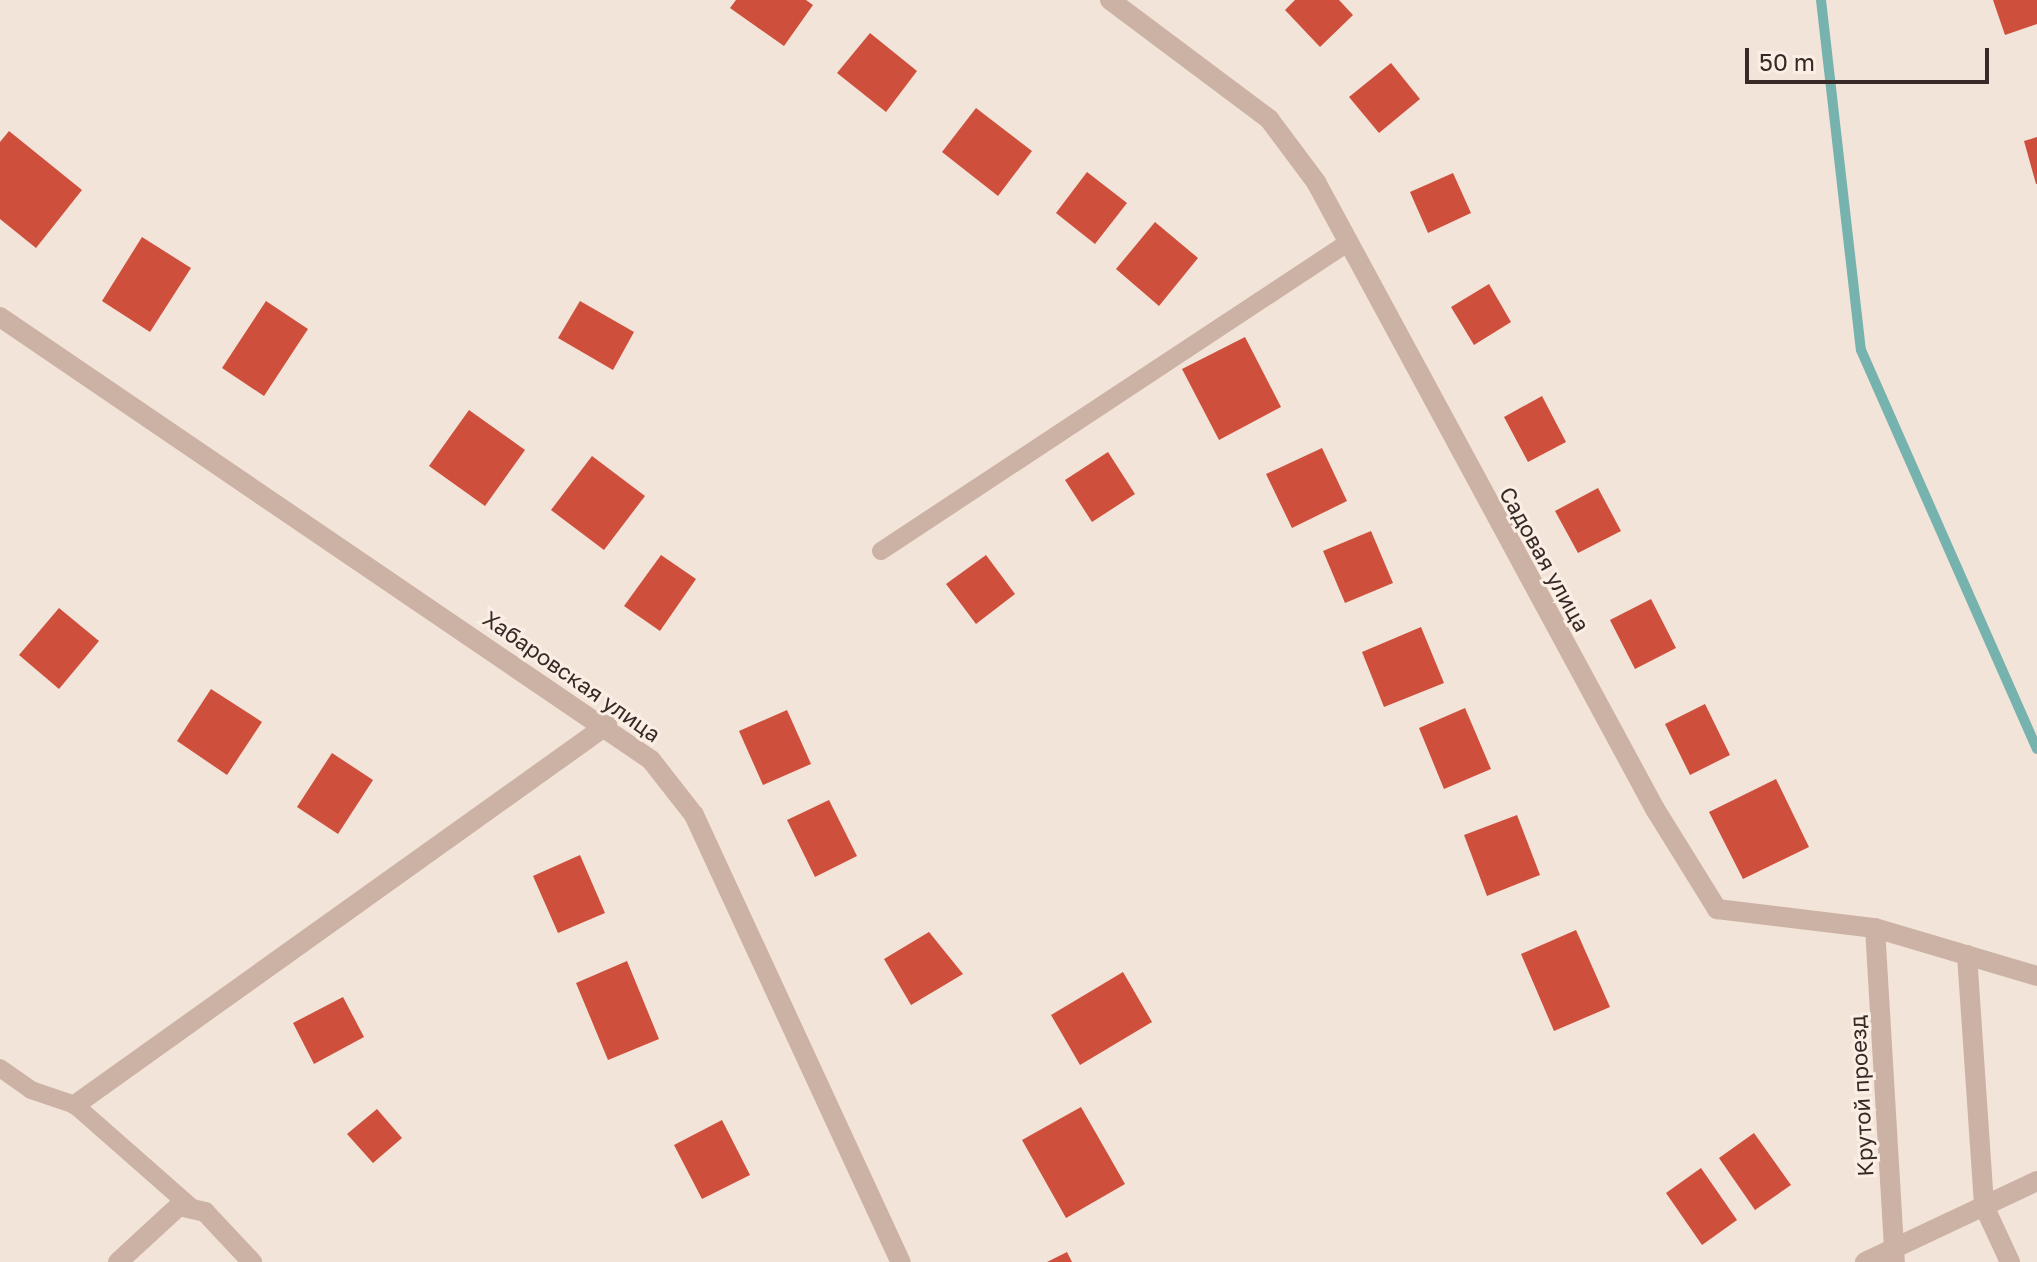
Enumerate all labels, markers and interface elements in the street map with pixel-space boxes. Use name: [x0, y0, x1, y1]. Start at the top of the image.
scale bar: [1749, 32, 1993, 82]
text: 50 m: [1759, 47, 1815, 76]
street label: Садовая улица: [1494, 482, 1596, 636]
street label: Хабаровская улица: [478, 605, 666, 747]
street label: Крутой проезд: [1844, 1015, 1878, 1177]

